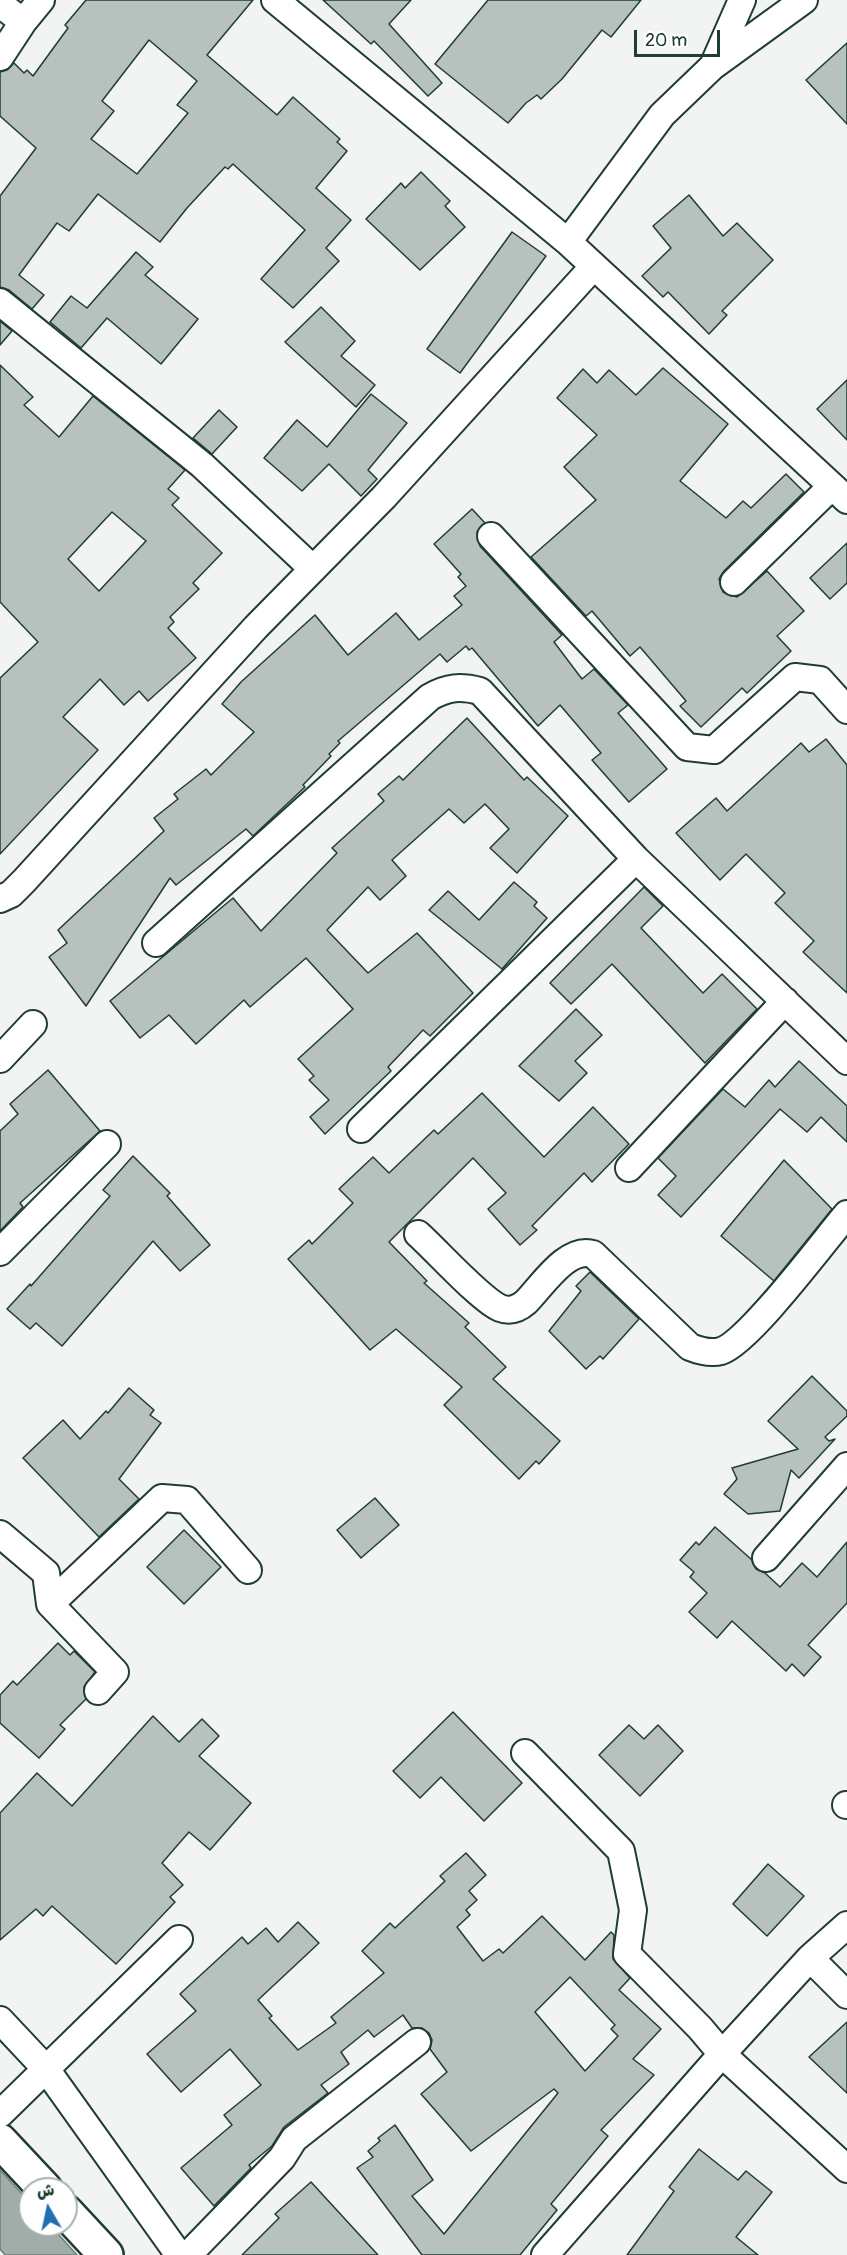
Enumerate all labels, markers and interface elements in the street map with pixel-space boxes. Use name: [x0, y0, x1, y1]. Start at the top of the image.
scale bar: [637, 18, 722, 56]
text: 20 m: [645, 29, 687, 52]
north arrow: [18, 2177, 78, 2237]
text: ش: [35, 2180, 56, 2202]

